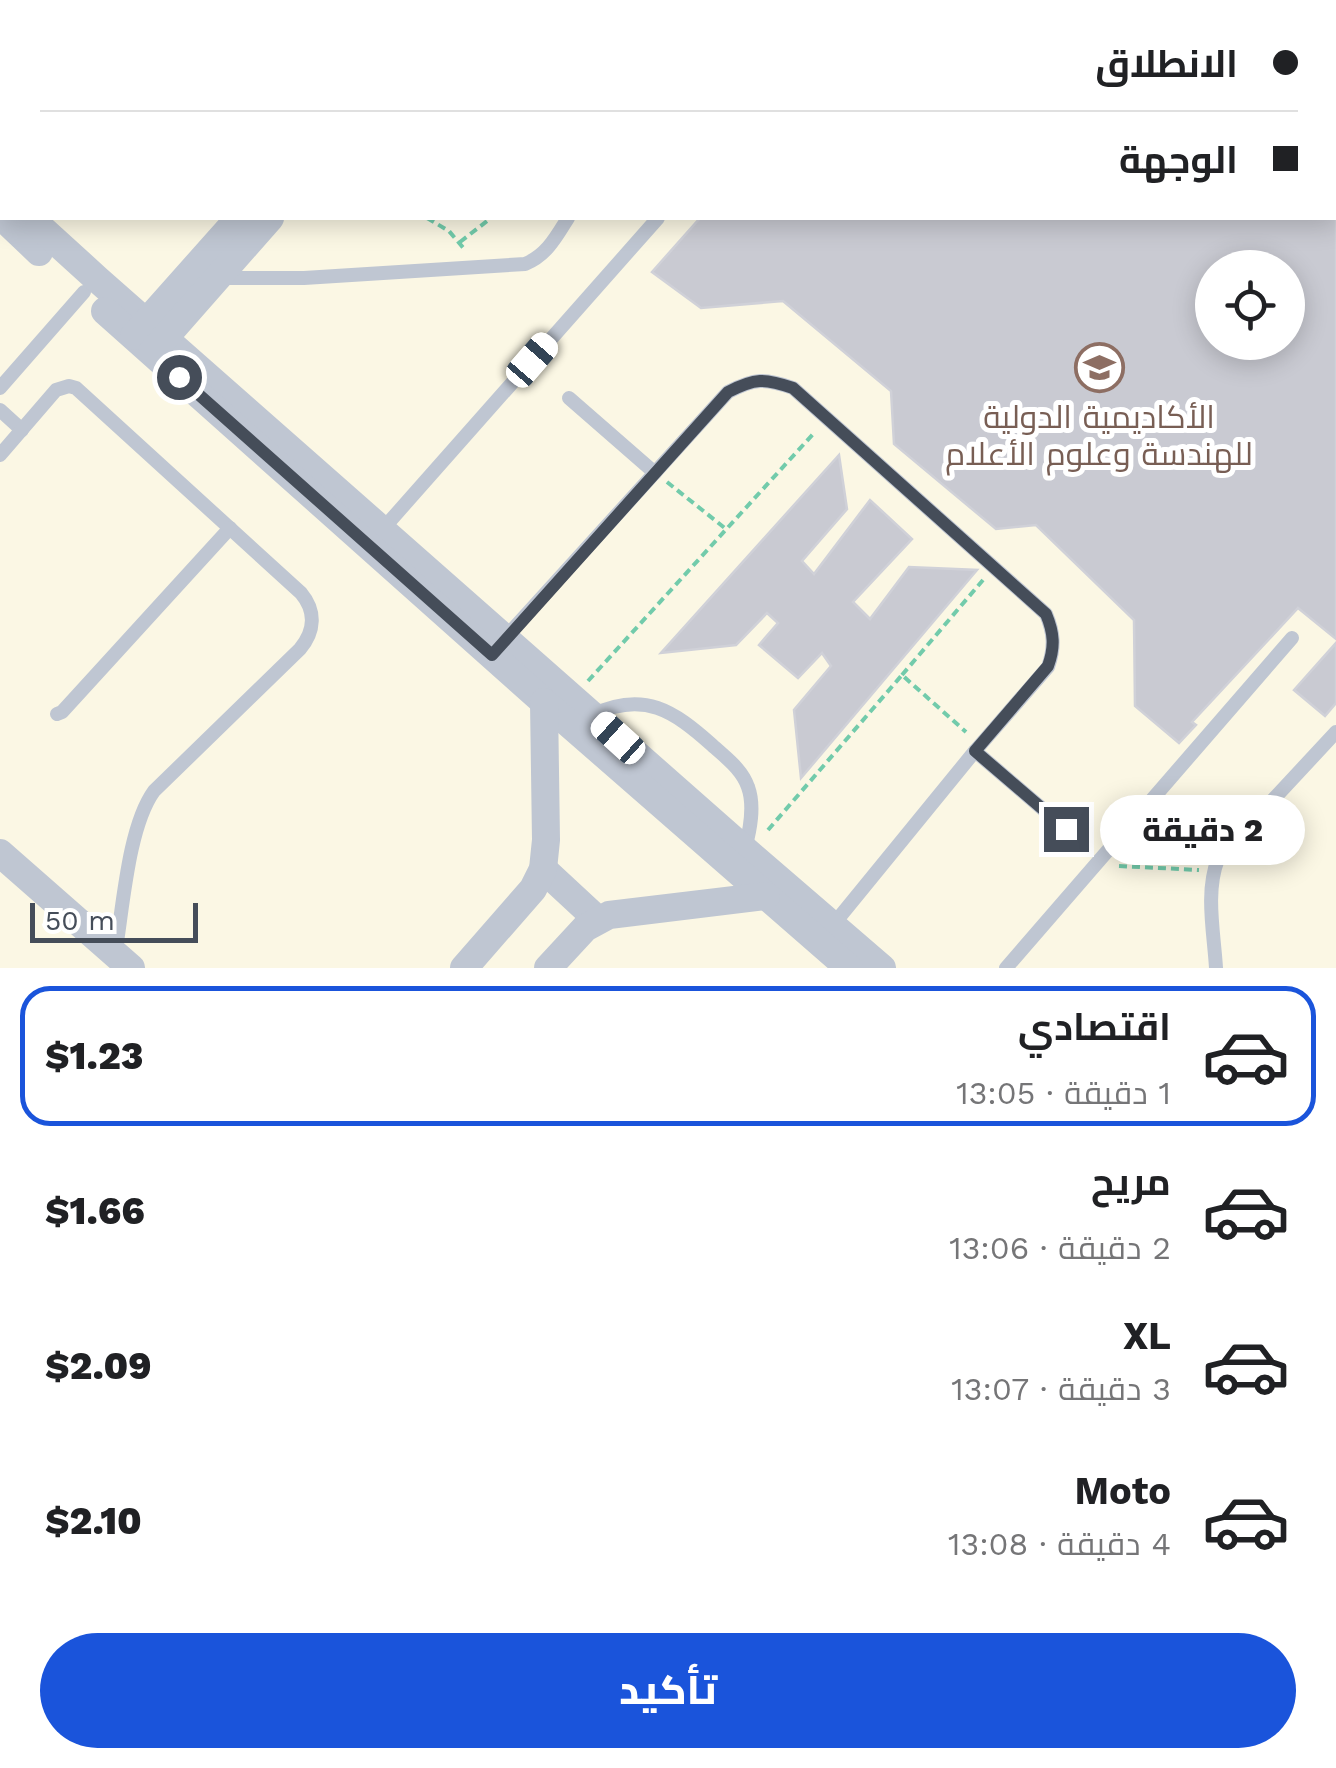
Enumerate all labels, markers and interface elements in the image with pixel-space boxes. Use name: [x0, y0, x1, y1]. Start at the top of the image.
text: الانطلاق: [1095, 42, 1238, 86]
text: الوجهة: [1119, 138, 1238, 182]
map controls: [1195, 250, 1305, 360]
button: locate: [1195, 250, 1305, 360]
car: [501, 328, 563, 392]
school or university icon: الأكاديمية الدولية للهندسة وعلوم الأعلام: [1073, 341, 1125, 393]
route start: [157, 355, 202, 400]
place label: الأكاديمية الدولية للهندسة وعلوم الأعلام: [945, 398, 1253, 476]
car: [586, 707, 650, 769]
callout: 2 دقيقة: [1101, 794, 1306, 864]
route end: [1044, 807, 1089, 852]
text: 2 دقيقة: [1142, 811, 1263, 849]
scale bar: [30, 898, 198, 943]
text: 50 m: [45, 904, 115, 937]
text: اقتصادي: [1018, 1005, 1171, 1049]
icon: car: [1201, 1011, 1291, 1101]
text: $1.23: [45, 1034, 143, 1078]
text: 1 دقيقة · 13:05: [956, 1074, 1171, 1112]
text: مريح: [1091, 1160, 1171, 1204]
icon: car: [1201, 1166, 1291, 1256]
text: $1.66: [45, 1189, 145, 1233]
text: 2 دقيقة · 13:06: [949, 1229, 1171, 1267]
text: XL: [1123, 1314, 1171, 1358]
icon: car: [1201, 1321, 1291, 1411]
text: $2.09: [45, 1344, 152, 1388]
text: 3 دقيقة · 13:07: [951, 1370, 1171, 1408]
text: Moto: [1075, 1469, 1171, 1513]
icon: car: [1201, 1476, 1291, 1566]
text: $2.10: [45, 1499, 142, 1543]
text: 4 دقيقة · 13:08: [948, 1525, 1171, 1563]
button: تأكيد: [40, 1633, 1296, 1748]

